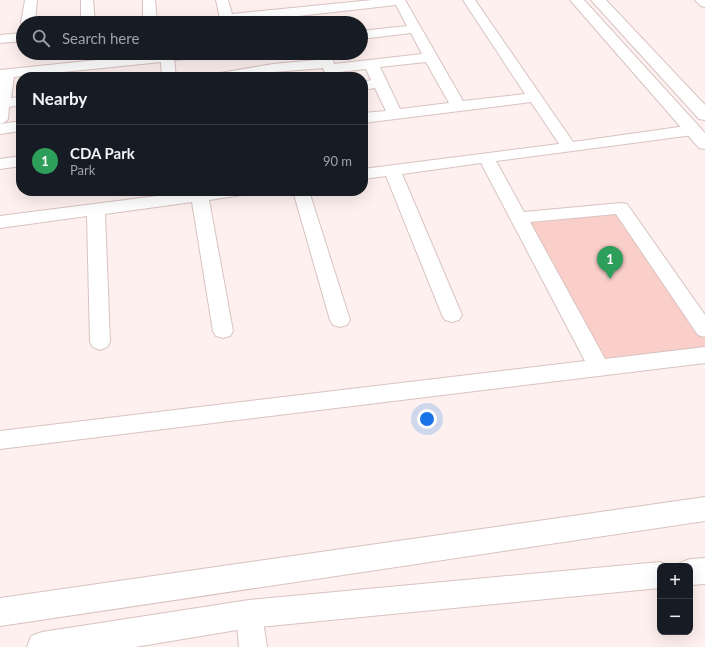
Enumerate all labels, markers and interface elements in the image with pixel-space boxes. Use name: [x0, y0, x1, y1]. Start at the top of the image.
search box: [16, 16, 368, 60]
icon: search: [30, 27, 52, 49]
text: Search here: [62, 29, 139, 47]
text: Nearby: [32, 88, 87, 109]
text: CDA Park: [70, 144, 135, 162]
text: 1: [41, 153, 49, 169]
text: 90 m: [323, 153, 352, 169]
text: Park: [70, 162, 95, 178]
pin: 1: [597, 246, 623, 279]
your location: [417, 409, 437, 429]
map controls: [657, 563, 693, 635]
button: +: [657, 563, 693, 599]
button: −: [657, 599, 693, 635]

